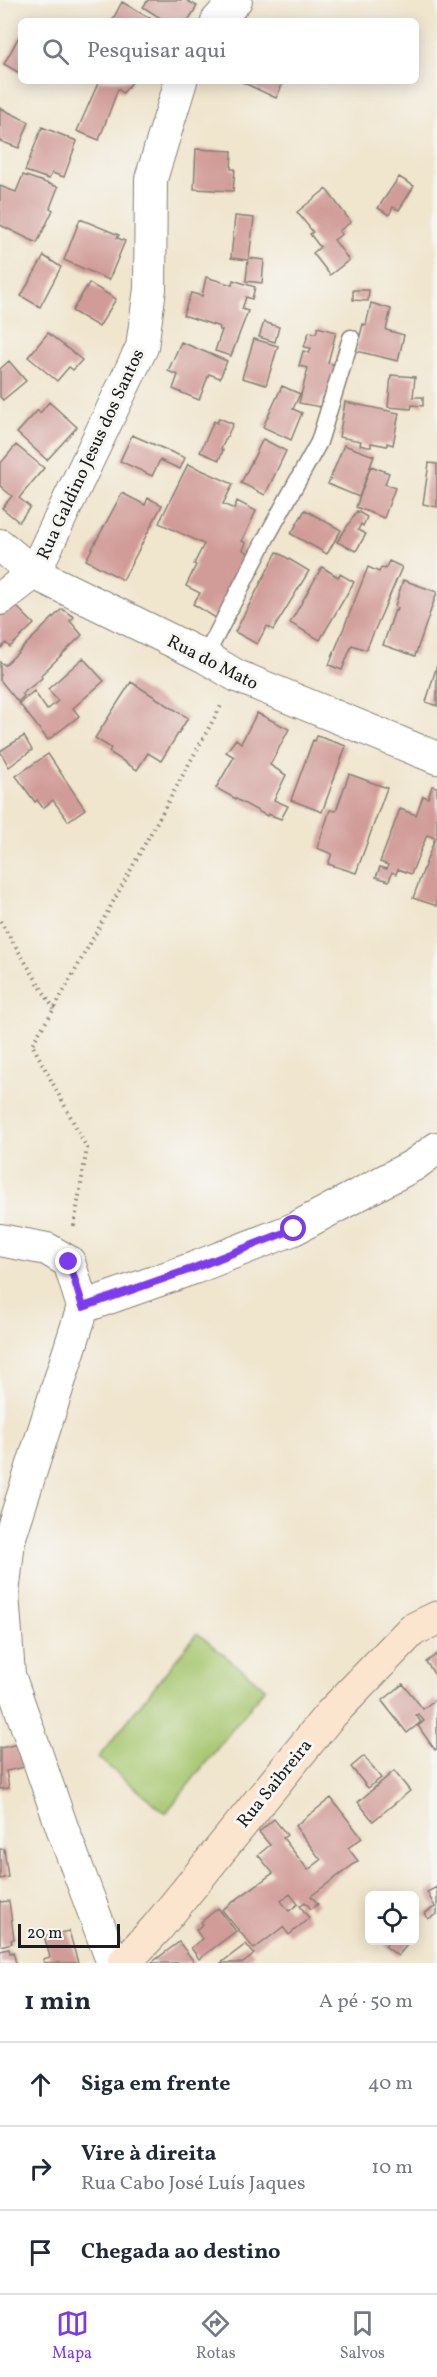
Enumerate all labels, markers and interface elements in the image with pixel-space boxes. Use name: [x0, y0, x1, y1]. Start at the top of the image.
search box: [18, 18, 419, 84]
icon: search: [39, 35, 72, 68]
text: Pesquisar aqui: [87, 36, 226, 67]
street label: Rua Galdino Jesus dos Santos: [31, 345, 151, 564]
street label: Rua do Mato: [162, 630, 262, 697]
route start: [280, 1215, 306, 1241]
route end: [55, 1248, 81, 1274]
street label: Rua Saibreira: [232, 1734, 319, 1833]
map controls: [365, 1891, 419, 1945]
button: locate: [365, 1891, 419, 1945]
scale bar: [18, 1921, 120, 1948]
text: 20 m: [27, 1923, 62, 1945]
text: 1 min: [24, 1984, 91, 2020]
text: A pé · 50 m: [319, 1988, 413, 2016]
icon: ahead: [24, 2068, 57, 2101]
text: Siga em frente: [81, 2069, 231, 2100]
text: 40 m: [368, 2070, 413, 2098]
text: Vire à direita: [81, 2139, 217, 2170]
icon: right: [24, 2152, 57, 2185]
text: 10 m: [372, 2154, 413, 2182]
text: Rua Cabo José Luís Jaques: [81, 2170, 306, 2198]
icon: arrive: [24, 2236, 57, 2269]
text: Chegada ao destino: [81, 2237, 281, 2268]
tab: Mapa: [52, 2307, 92, 2365]
tab: Rotas: [196, 2307, 236, 2365]
tab: Salvos: [340, 2307, 385, 2365]

